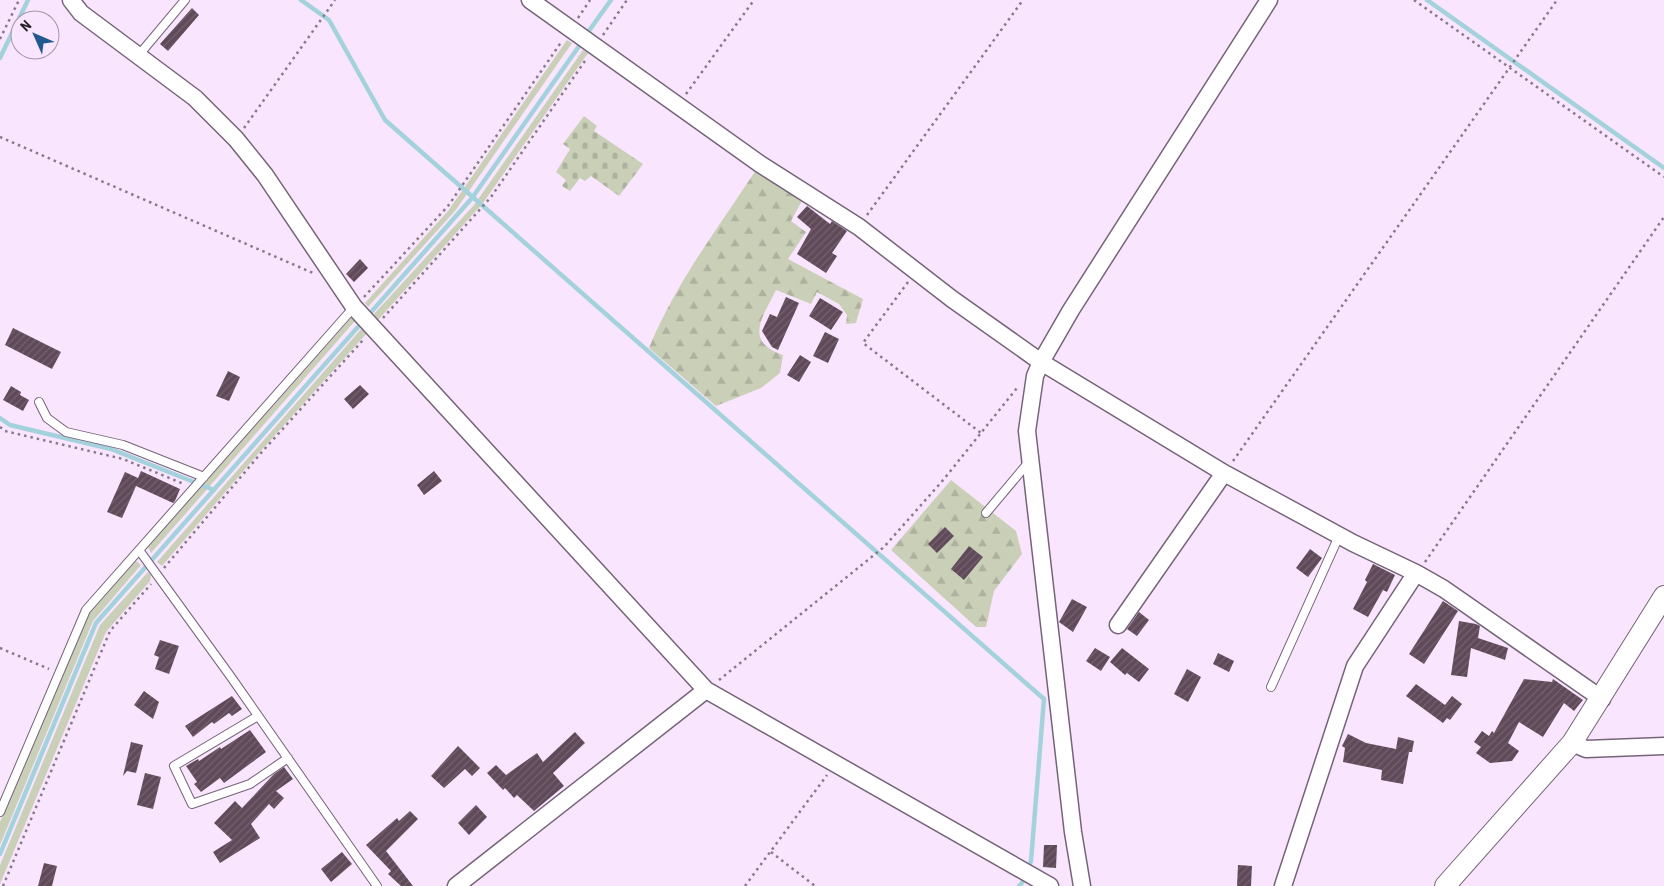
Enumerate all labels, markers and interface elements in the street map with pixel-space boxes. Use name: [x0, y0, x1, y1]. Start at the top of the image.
north arrow: [10, 10, 60, 60]
text: N: [17, 17, 34, 34]

